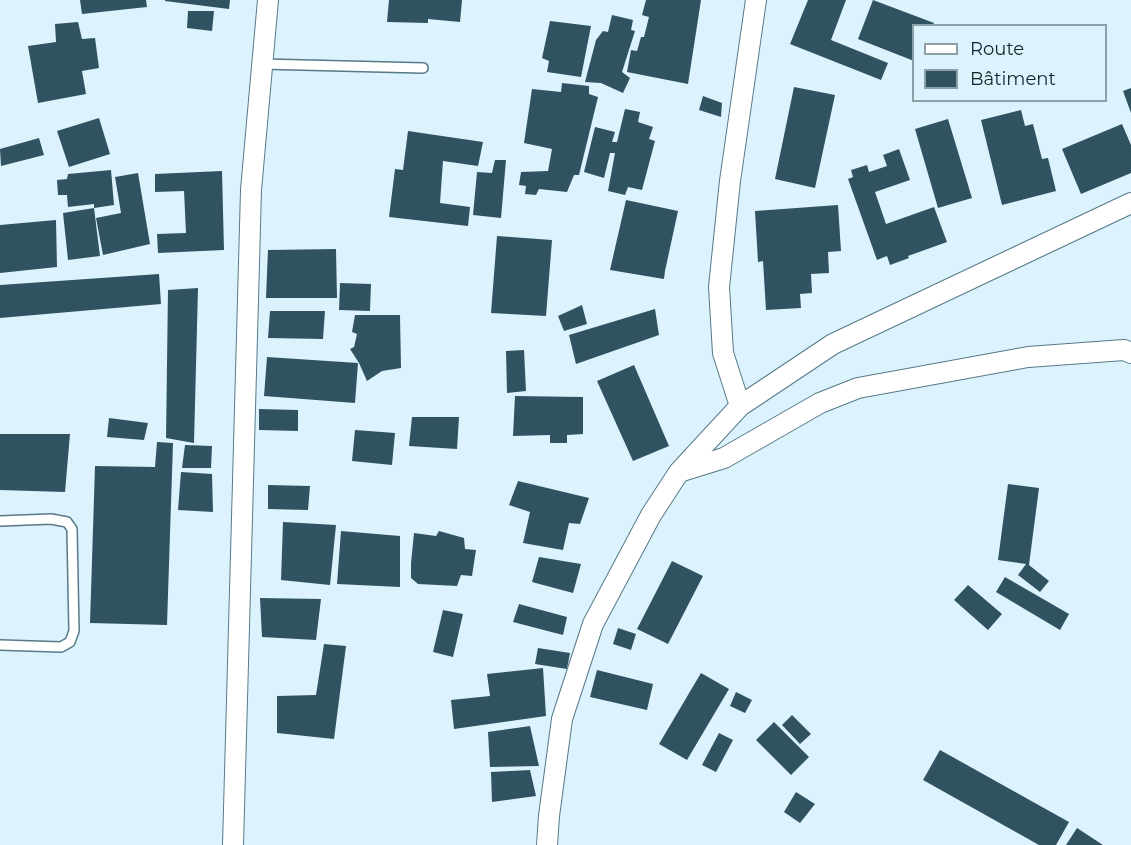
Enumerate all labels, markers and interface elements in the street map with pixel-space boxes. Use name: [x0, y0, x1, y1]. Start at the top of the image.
legend: [912, 24, 1107, 102]
text: Route: [970, 38, 1024, 60]
text: Bâtiment: [970, 68, 1056, 90]

